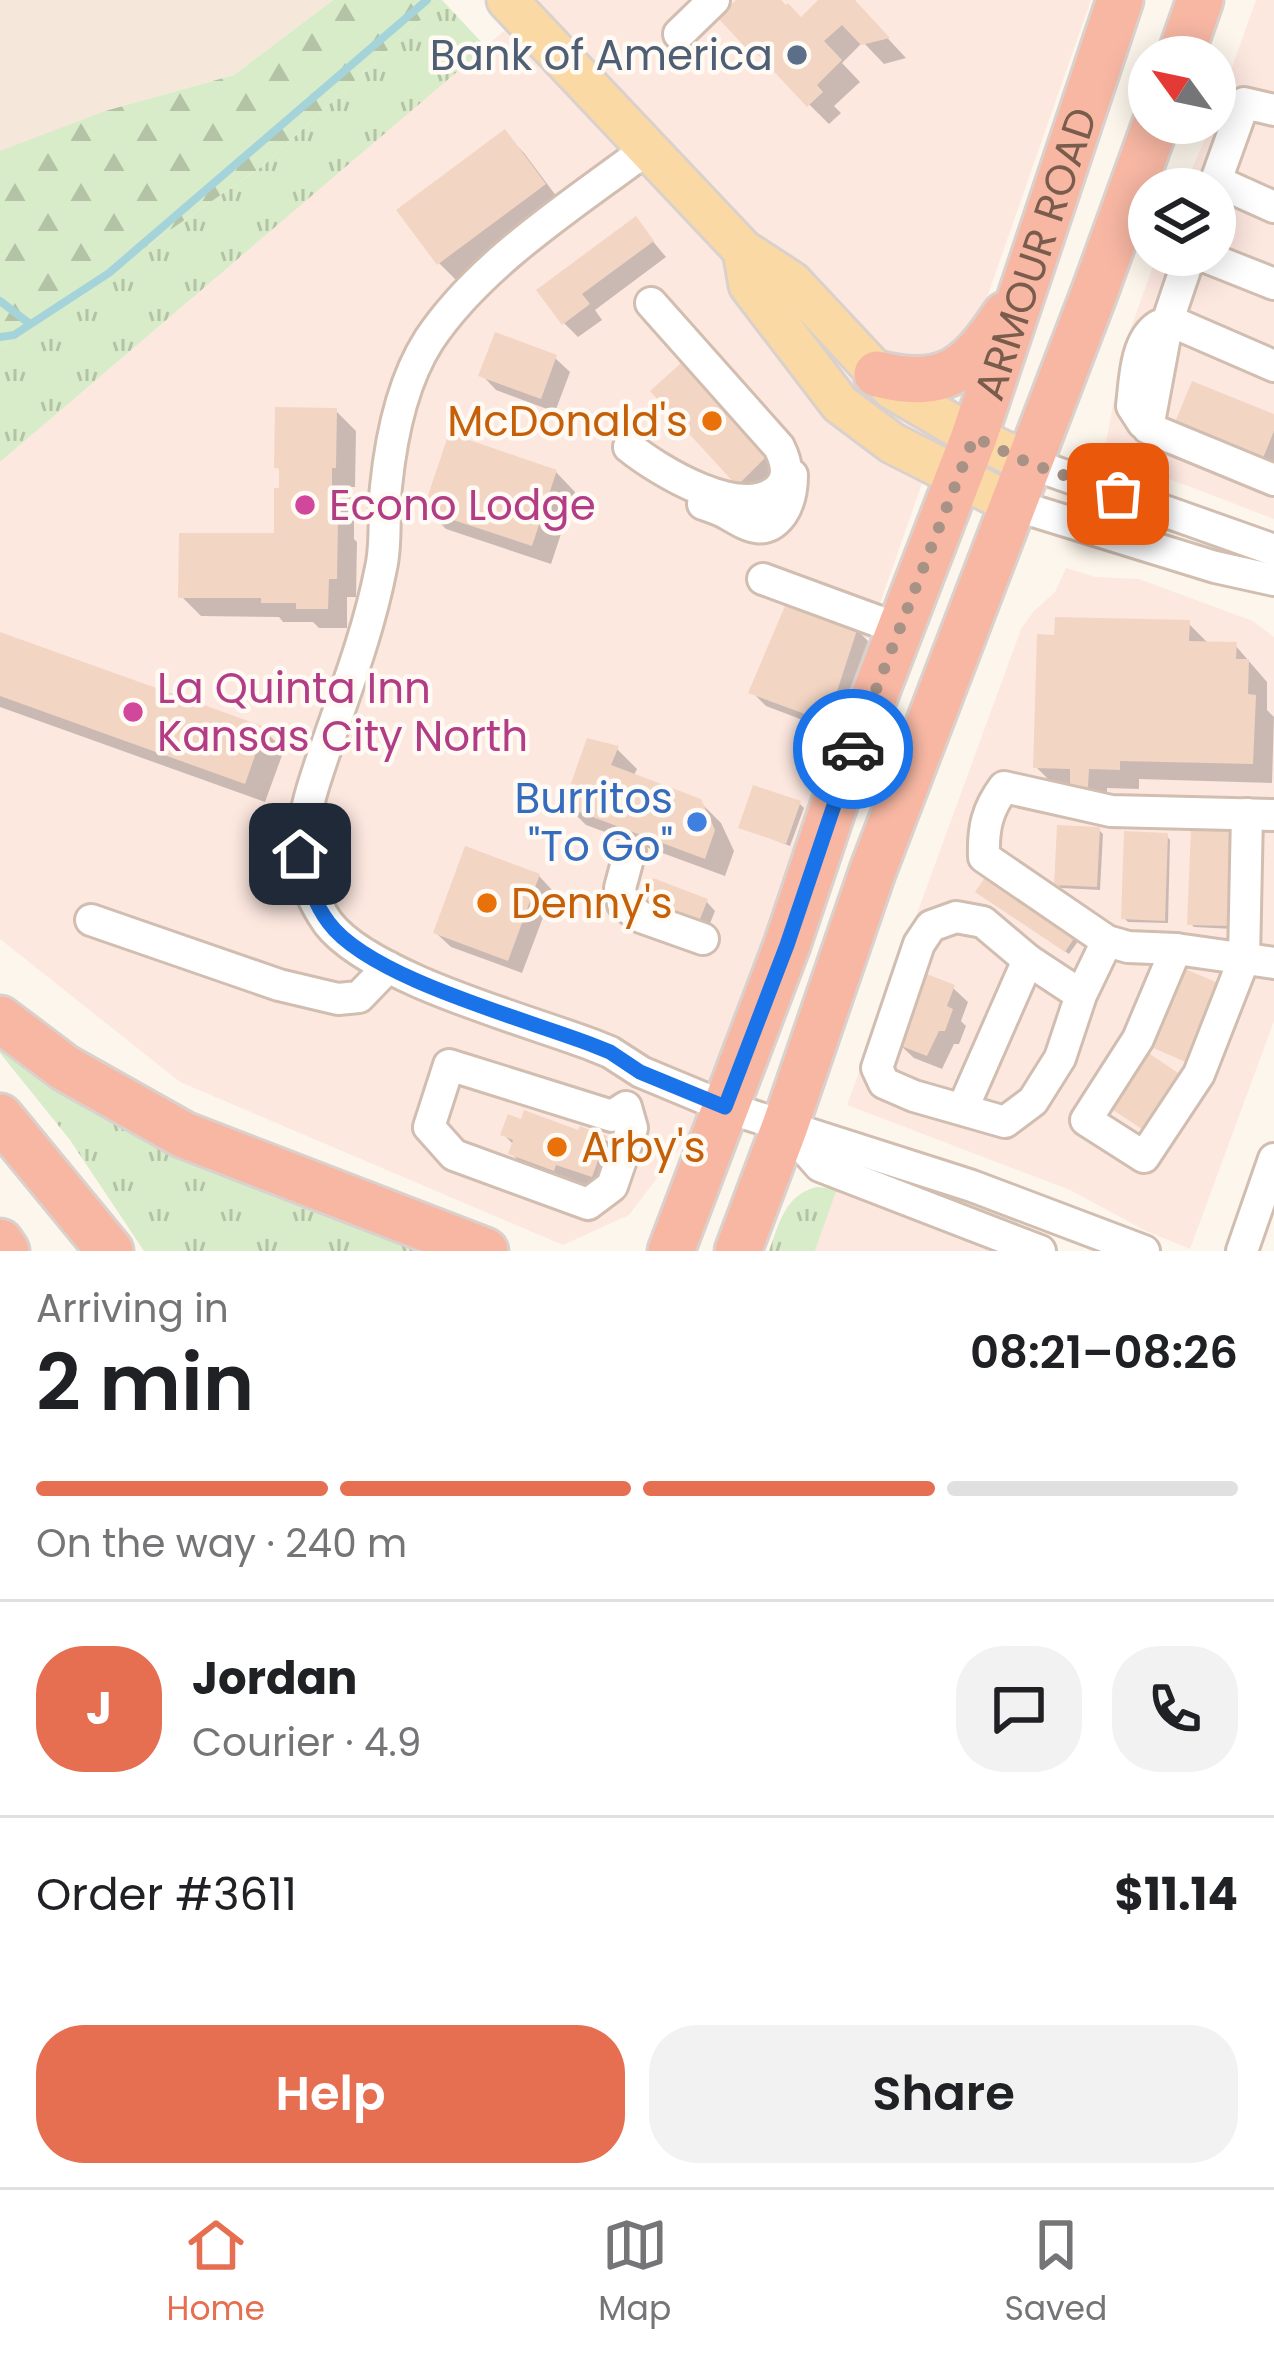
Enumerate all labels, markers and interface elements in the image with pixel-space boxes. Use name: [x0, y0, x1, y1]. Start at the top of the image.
place label: Bank of America: [430, 26, 773, 85]
north arrow: [1128, 36, 1236, 144]
map controls: [1128, 36, 1236, 276]
marker: Bank of America: [784, 42, 810, 68]
street label: ARMOUR ROAD: [959, 100, 1112, 408]
button: layers: [1128, 168, 1236, 276]
place label: McDonald's: [447, 392, 688, 451]
marker: McDonald's: [699, 408, 725, 434]
pin: [1067, 443, 1169, 545]
icon: bag: [1085, 461, 1151, 527]
place label: Econo Lodge: [329, 476, 596, 535]
marker: Econo Lodge: [292, 492, 318, 518]
place label: La Quinta Inn Kansas City North: [157, 659, 528, 766]
courier: [793, 689, 913, 809]
marker: La Quinta Inn Kansas City North: [120, 699, 146, 725]
icon: car: [820, 716, 886, 782]
place label: Burritos "To Go": [515, 769, 673, 876]
pin: [249, 803, 351, 905]
marker: Burritos "To Go": [684, 809, 710, 835]
icon: home: [267, 821, 333, 887]
place label: Denny's: [511, 874, 673, 933]
marker: Denny's: [474, 890, 500, 916]
place label: Arby's: [581, 1118, 706, 1177]
marker: Arby's: [544, 1134, 570, 1160]
text: Arriving in: [36, 1281, 229, 1336]
text: 08:21–08:26: [970, 1321, 1238, 1384]
text: 2 min: [36, 1328, 254, 1437]
text: On the way · 240 m: [36, 1516, 407, 1571]
button: chat: [956, 1646, 1082, 1772]
button: phone: [1112, 1646, 1238, 1772]
text: Jordan: [192, 1647, 357, 1710]
text: J: [86, 1677, 112, 1740]
text: Courier · 4.9: [192, 1715, 421, 1770]
text: Order #3611: [36, 1863, 297, 1926]
text: $11.14: [1114, 1863, 1238, 1926]
button: Help: [36, 2025, 625, 2163]
button: Share: [649, 2025, 1238, 2163]
tab: Home: [167, 2212, 265, 2334]
tab: Map: [598, 2212, 671, 2334]
tab: Saved: [1004, 2212, 1107, 2334]

